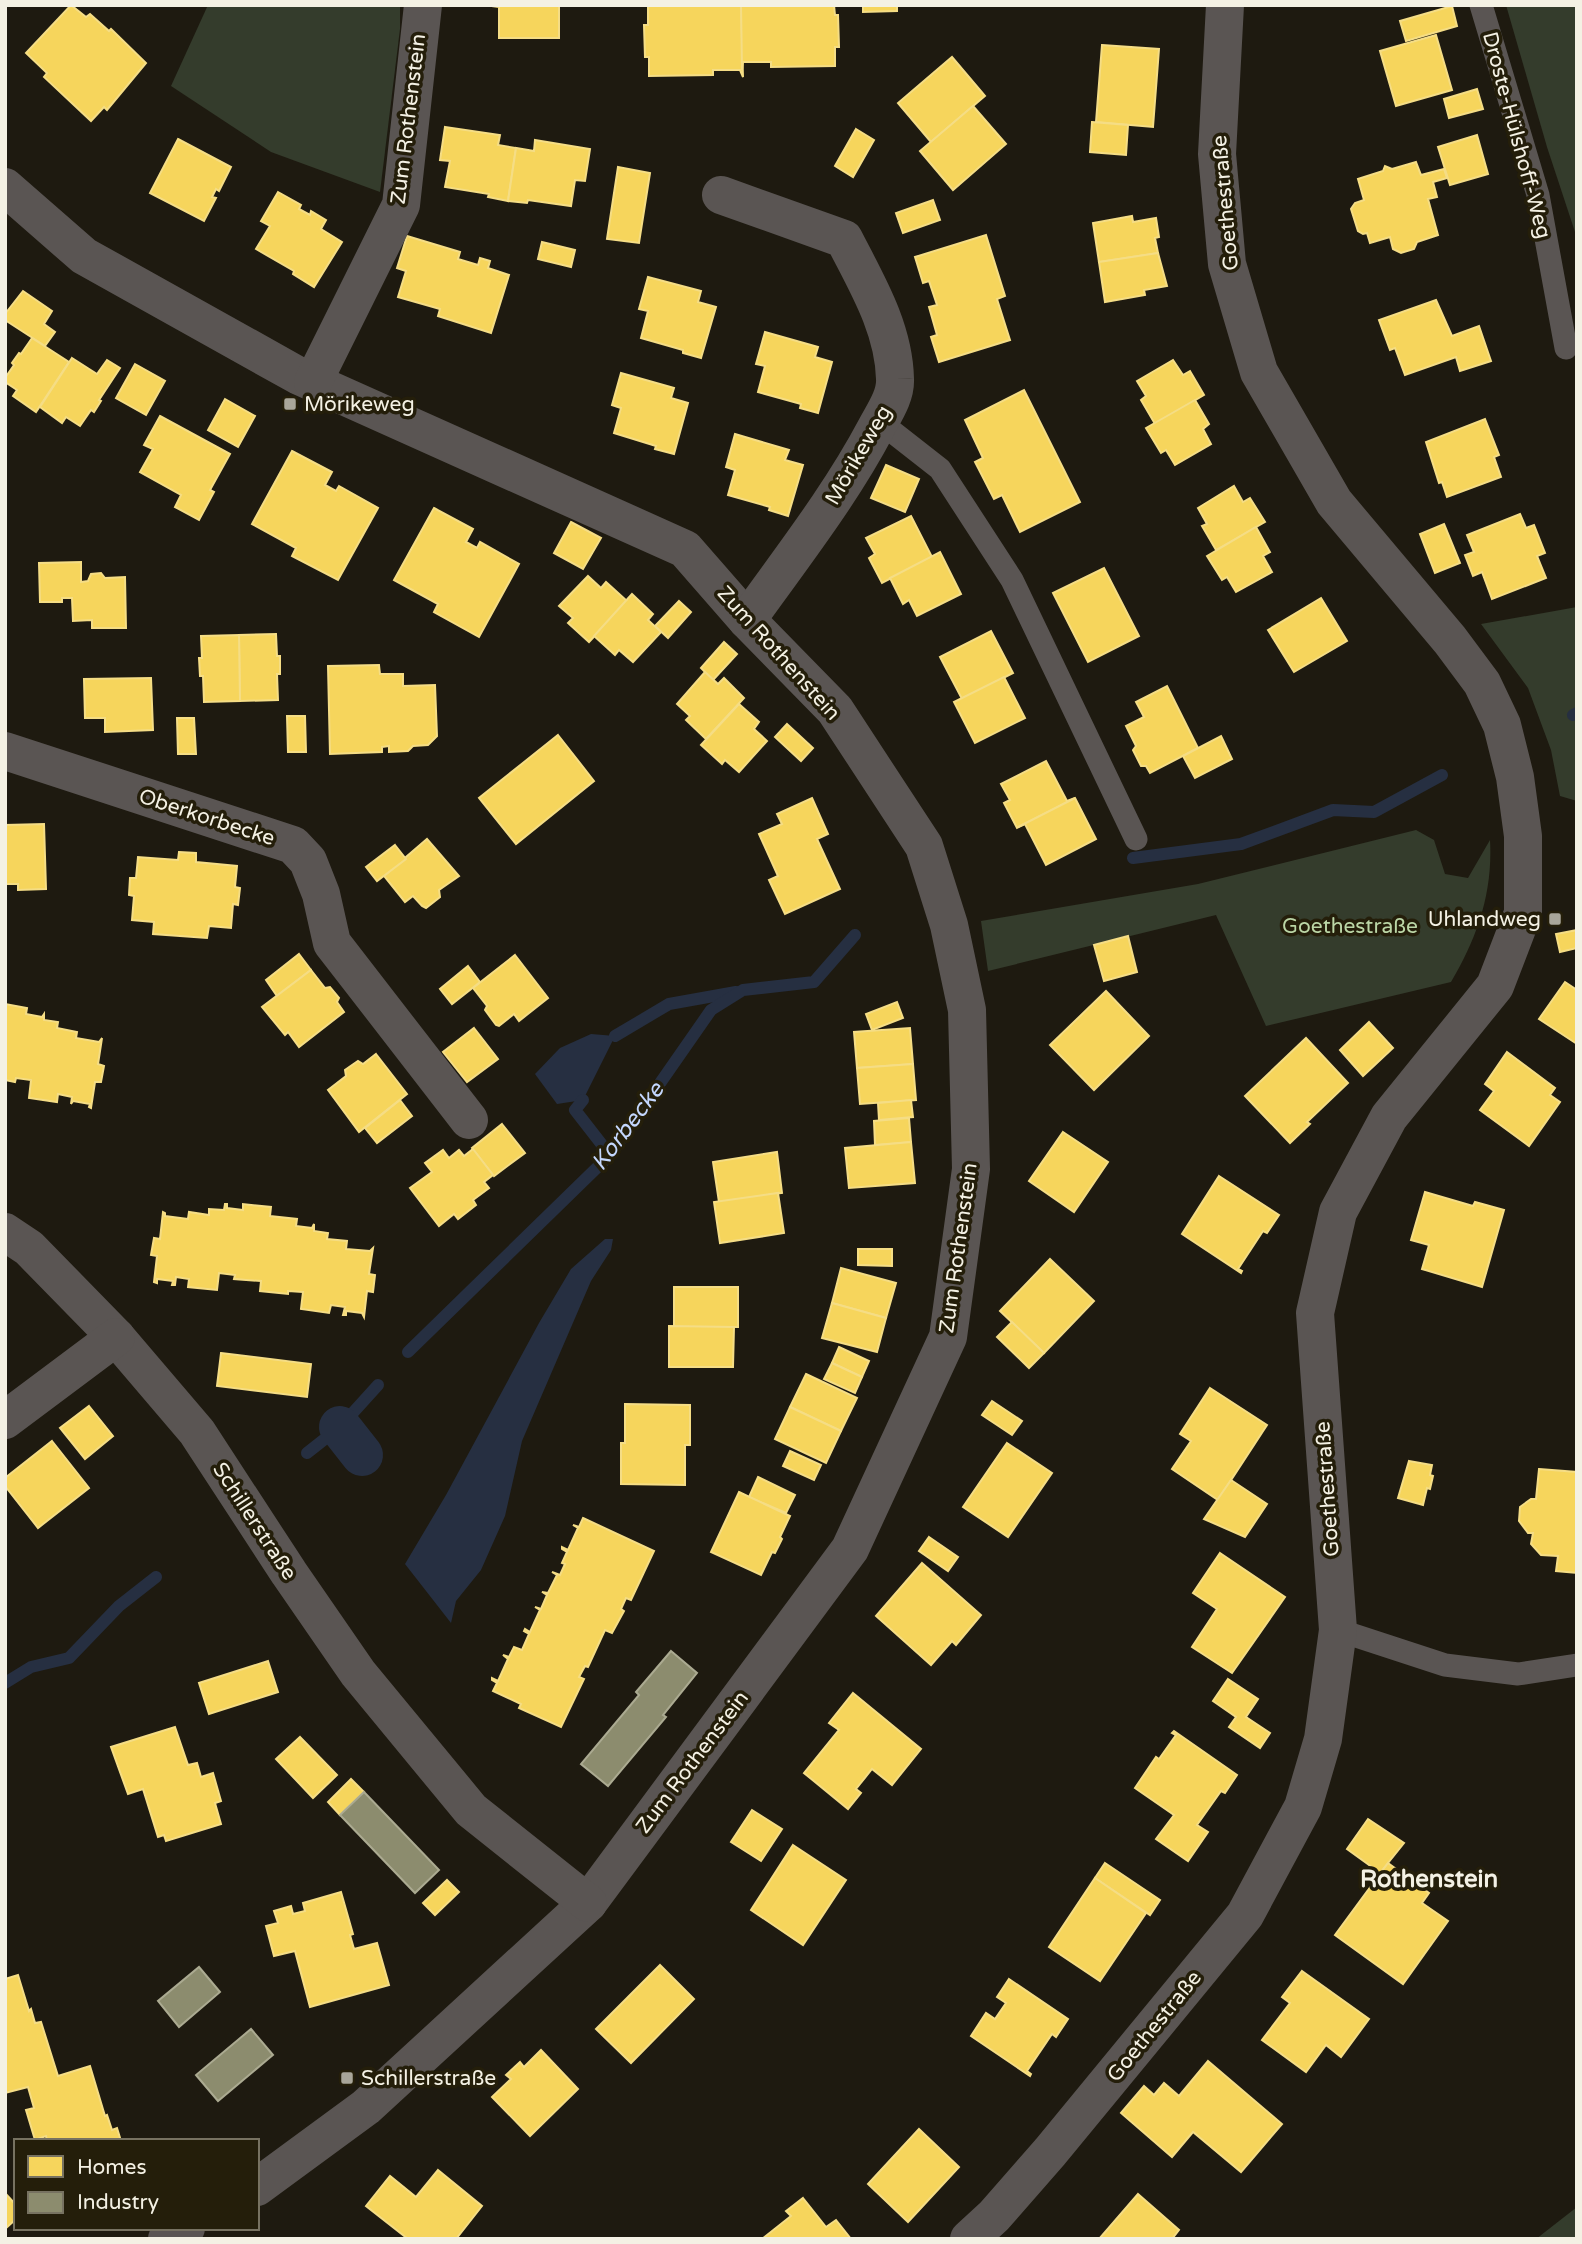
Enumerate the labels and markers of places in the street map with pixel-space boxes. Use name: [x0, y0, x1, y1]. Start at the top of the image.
place label: Mörikeweg: [304, 392, 415, 417]
marker: Mörikeweg: [282, 396, 298, 412]
place label: Uhlandweg: [1428, 907, 1541, 932]
marker: Uhlandweg: [1547, 911, 1563, 927]
place label: Schillerstraße: [361, 2066, 496, 2091]
marker: Schillerstraße: [339, 2070, 355, 2086]

